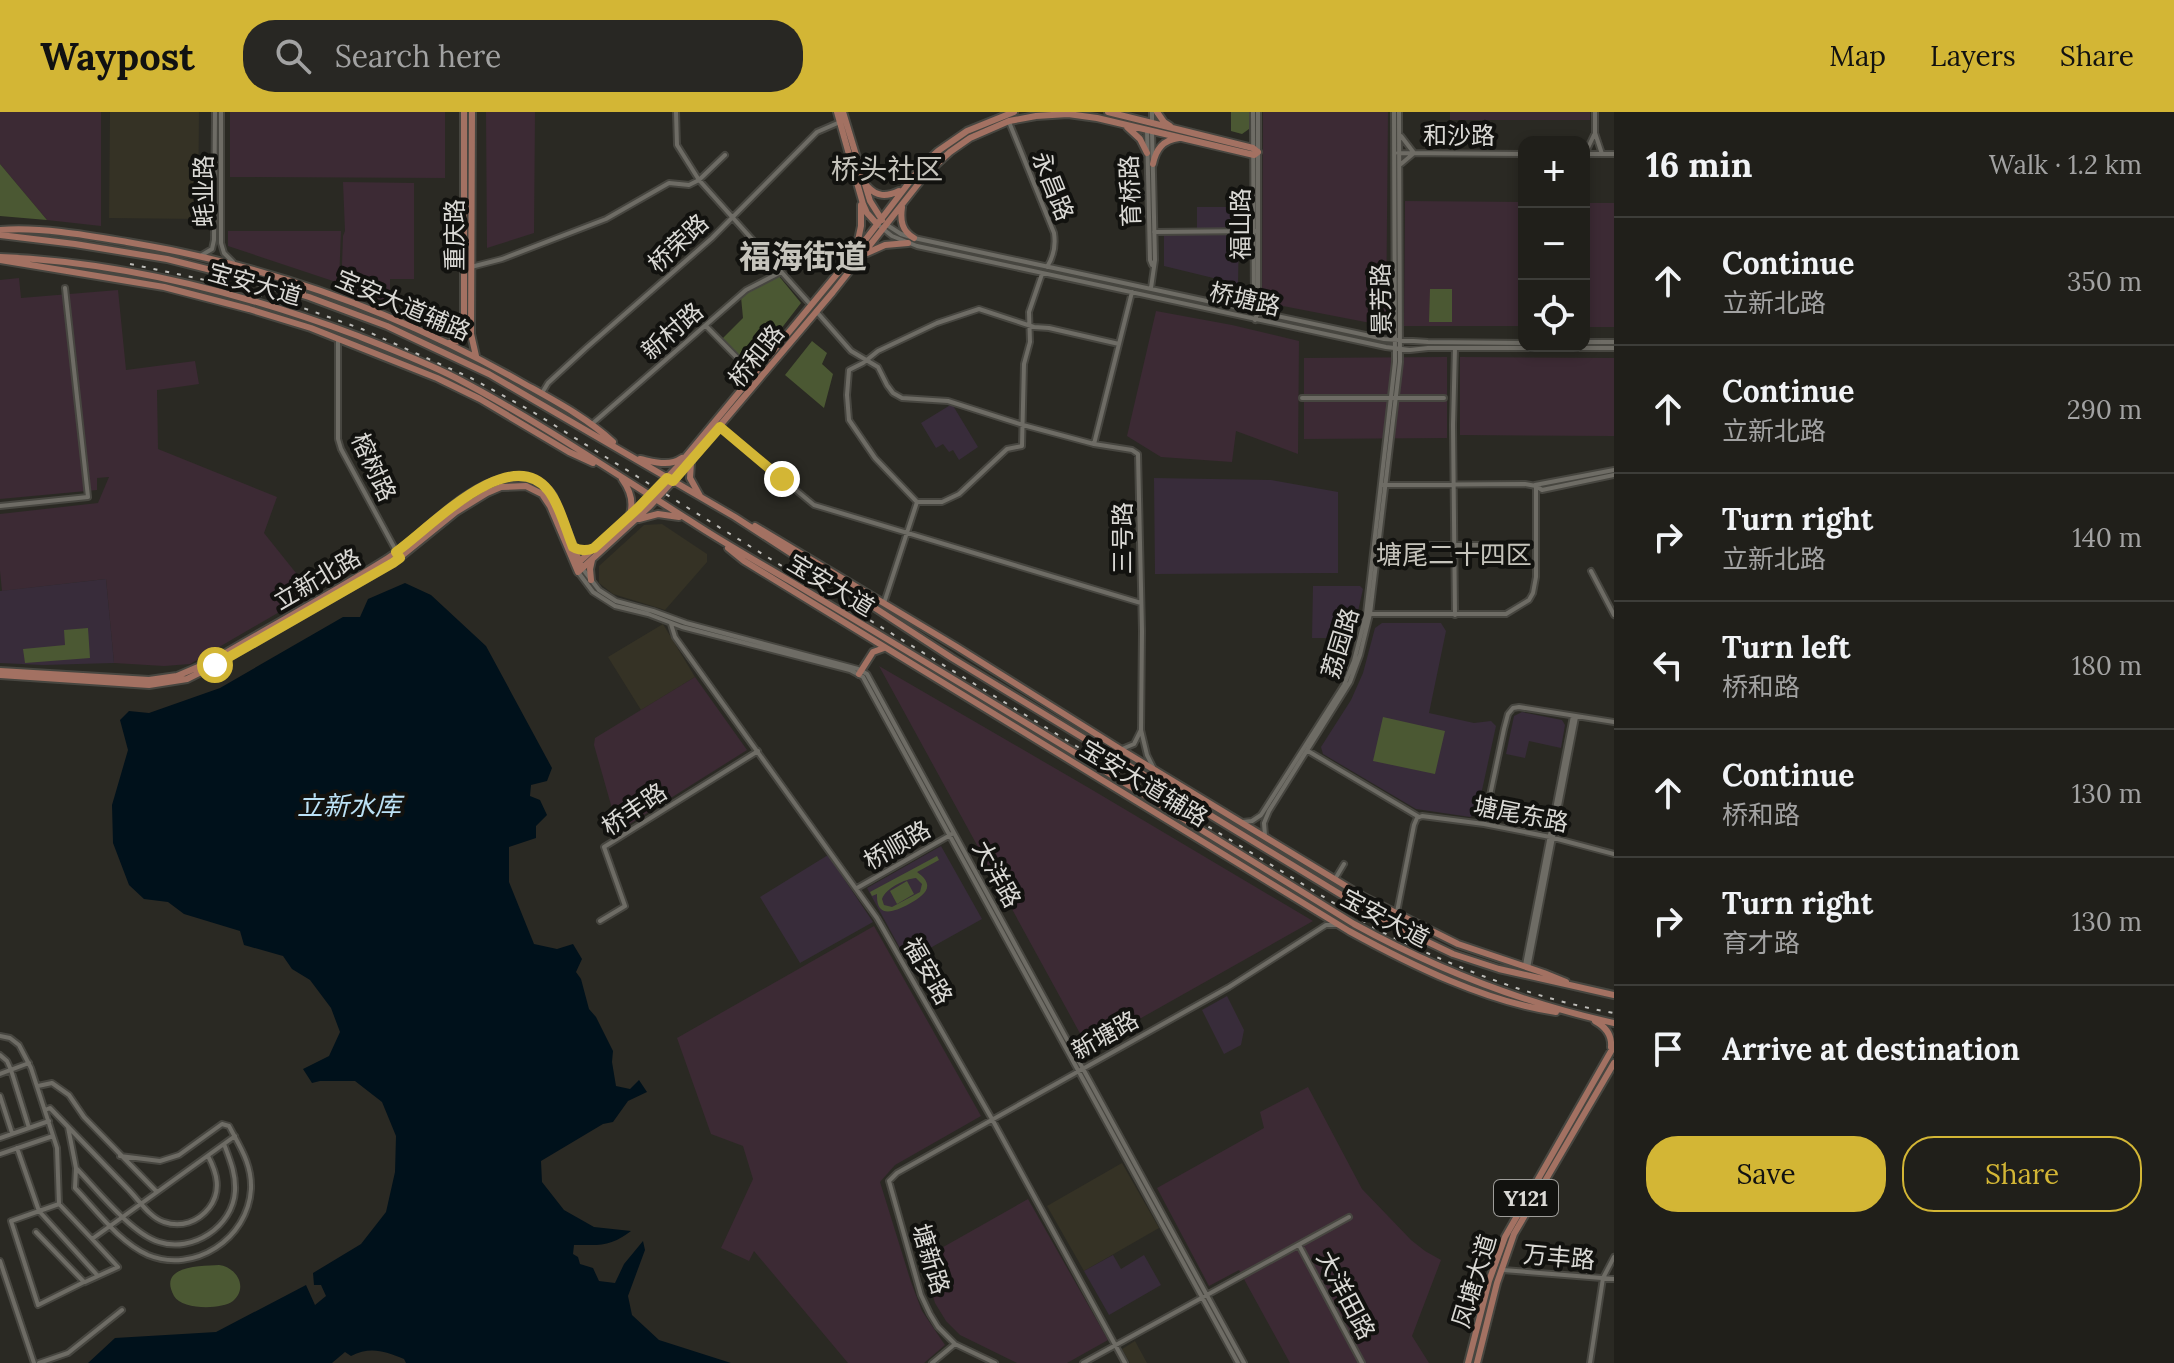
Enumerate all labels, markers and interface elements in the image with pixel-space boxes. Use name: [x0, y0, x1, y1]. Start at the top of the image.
search box: [243, 20, 803, 92]
text: Waypost: [40, 32, 195, 80]
icon: search: [271, 34, 315, 78]
text: Search here: [335, 37, 501, 75]
text: Map: [1829, 38, 1886, 74]
text: Layers: [1930, 38, 2016, 74]
text: Share: [2060, 38, 2134, 74]
street label: 和沙路: [1423, 120, 1495, 151]
map controls: [1518, 136, 1590, 352]
button: +: [1518, 136, 1590, 208]
text: 16 min: [1646, 143, 1752, 186]
street label: 永昌路: [1025, 147, 1081, 225]
text: Walk · 1.2 km: [1989, 148, 2142, 181]
district label: 桥头社区: [831, 151, 943, 187]
street label: 育桥路: [1113, 154, 1147, 228]
street label: 蚝业路: [188, 155, 219, 227]
street label: 福山路: [1225, 188, 1256, 260]
street label: 重庆路: [439, 199, 470, 271]
street label: 桥荣路: [641, 207, 715, 279]
button: −: [1518, 208, 1590, 280]
district label: 福海街道: [739, 236, 867, 277]
text: Continue: [1722, 244, 1854, 282]
street label: 宝安大道: [205, 256, 305, 312]
icon: ahead: [1646, 259, 1690, 303]
street label: 宝安大道辅路: [331, 263, 475, 347]
street label: 景芳路: [1365, 263, 1397, 335]
text: 350 m: [2067, 265, 2142, 298]
street label: 桥塘路: [1206, 276, 1284, 322]
button: locate: [1518, 280, 1590, 352]
text: 立新北路: [1722, 286, 1826, 319]
street label: 新村路: [635, 296, 709, 366]
street label: 桥和路: [721, 318, 791, 394]
text: Continue: [1722, 372, 1854, 410]
icon: ahead: [1646, 387, 1690, 431]
text: 290 m: [2067, 393, 2142, 426]
text: 立新北路: [1722, 414, 1826, 447]
street label: 榕树路: [345, 428, 403, 506]
route end: [764, 461, 800, 497]
text: Turn right: [1722, 500, 1873, 538]
street label: 三号路: [1107, 502, 1138, 574]
icon: right: [1646, 515, 1690, 559]
text: 140 m: [2072, 521, 2142, 554]
district label: 塘尾二十四区: [1376, 538, 1532, 571]
street label: 立新北路: [268, 542, 366, 616]
text: 立新北路: [1722, 542, 1826, 575]
street label: 宝安大道: [782, 547, 880, 623]
street label: 荔园路: [1315, 604, 1365, 682]
text: Turn left: [1722, 628, 1850, 666]
icon: left: [1646, 643, 1690, 687]
route start: [197, 647, 233, 683]
text: 180 m: [2072, 649, 2142, 682]
text: 桥和路: [1722, 670, 1800, 703]
street label: 宝安大道辅路: [1074, 733, 1214, 833]
text: Continue: [1722, 756, 1854, 794]
icon: ahead: [1646, 771, 1690, 815]
street label: 桥丰路: [595, 776, 673, 842]
text: 130 m: [2072, 777, 2142, 810]
water label: 立新水库: [297, 789, 405, 822]
street label: 塘尾东路: [1471, 790, 1571, 838]
text: 桥和路: [1722, 798, 1800, 831]
street label: 桥顺路: [858, 814, 936, 876]
street label: 大洋路: [966, 835, 1028, 913]
street label: 宝安大道: [1335, 882, 1435, 954]
text: Turn right: [1722, 884, 1873, 922]
icon: right: [1646, 899, 1690, 943]
text: 130 m: [2072, 905, 2142, 938]
text: 育才路: [1722, 926, 1800, 959]
street label: 福安路: [897, 932, 959, 1010]
street label: 新塘路: [1066, 1004, 1144, 1066]
icon: arrive: [1646, 1027, 1690, 1071]
text: Arrive at destination: [1722, 1030, 2020, 1068]
button: Save: [1646, 1136, 1886, 1212]
button: Share: [1902, 1136, 2142, 1212]
road number: Y121: [1494, 1180, 1558, 1216]
street label: 塘新路: [906, 1220, 956, 1298]
street label: 凤塘大道: [1445, 1231, 1503, 1331]
street label: 万丰路: [1522, 1238, 1596, 1276]
street label: 大洋田路: [1310, 1245, 1382, 1345]

